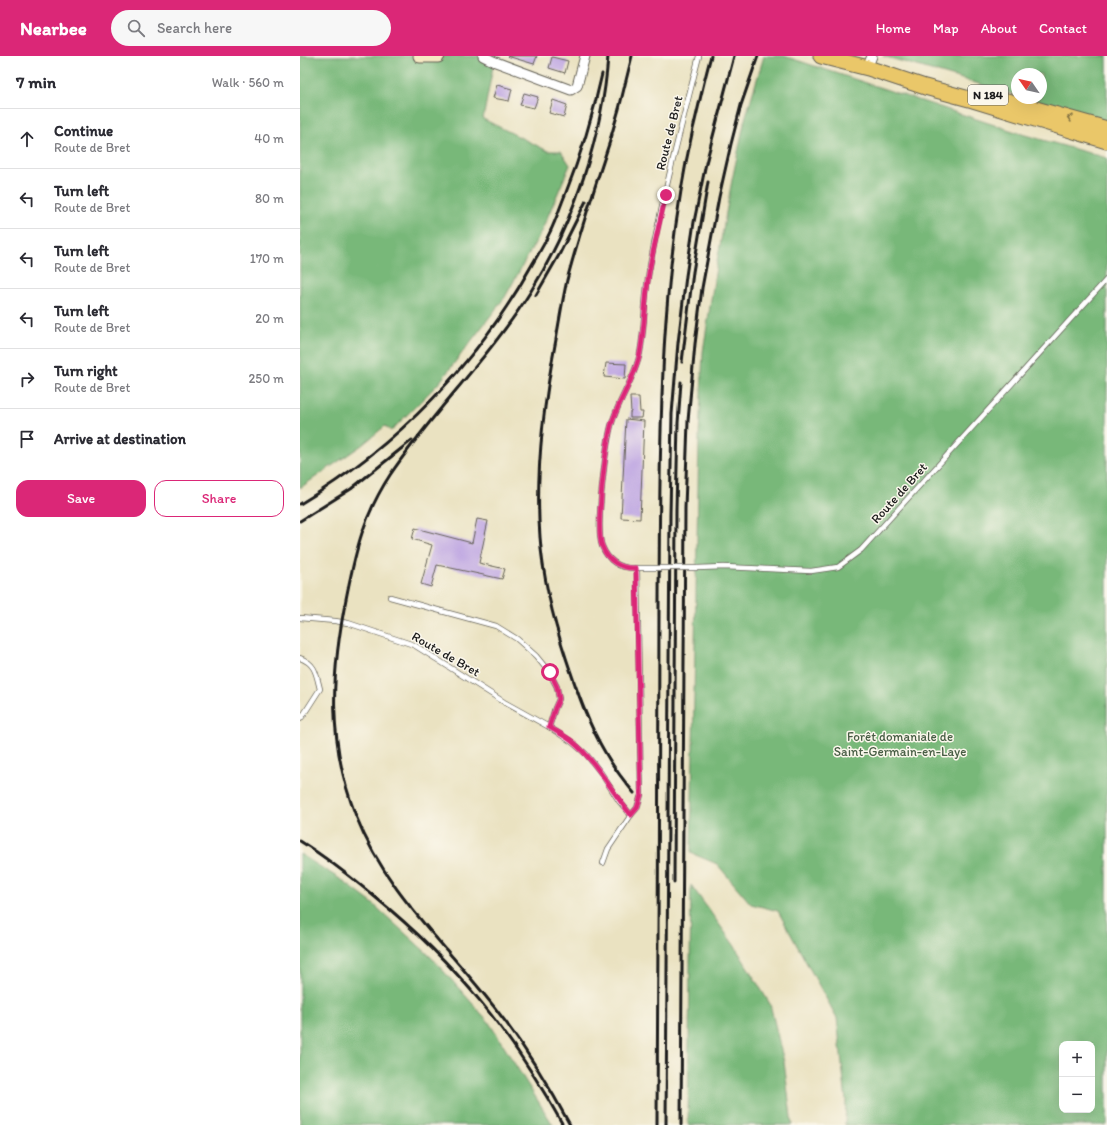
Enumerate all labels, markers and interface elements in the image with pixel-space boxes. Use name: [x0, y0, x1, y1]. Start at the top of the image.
search box: [111, 10, 391, 46]
text: Nearbee: [20, 17, 87, 40]
icon: search: [125, 17, 147, 39]
text: Search here: [157, 19, 232, 37]
text: Home: [876, 20, 911, 37]
text: Map: [933, 20, 959, 37]
text: About: [981, 20, 1017, 37]
text: Contact: [1039, 20, 1087, 37]
north arrow: [1011, 68, 1047, 104]
text: 7 min: [16, 72, 56, 92]
text: Walk · 560 m: [212, 75, 284, 90]
road number: N 184: [968, 85, 1008, 105]
street label: Route de Bret: [652, 94, 686, 172]
one-way arrow: [1066, 115, 1073, 123]
text: Continue: [54, 122, 113, 140]
icon: ahead: [16, 128, 38, 150]
text: 40 m: [254, 131, 284, 146]
text: Route de Bret: [54, 140, 130, 155]
text: Turn left: [54, 182, 109, 200]
route end: [657, 186, 675, 204]
icon: left: [16, 188, 38, 210]
text: 80 m: [255, 191, 284, 206]
text: Route de Bret: [54, 200, 130, 215]
text: Turn left: [54, 242, 109, 260]
icon: left: [16, 248, 38, 270]
text: 170 m: [250, 251, 284, 266]
text: Route de Bret: [54, 260, 130, 275]
text: Turn left: [54, 302, 109, 320]
icon: left: [16, 308, 38, 330]
text: 20 m: [255, 311, 284, 326]
text: Route de Bret: [54, 320, 130, 335]
text: Turn right: [54, 362, 118, 380]
icon: right: [16, 368, 38, 390]
text: 250 m: [248, 371, 284, 386]
text: Route de Bret: [54, 380, 130, 395]
icon: arrive: [16, 428, 38, 450]
text: Arrive at destination: [54, 430, 186, 448]
street label: Route de Bret: [868, 460, 930, 526]
button: Save: [16, 480, 146, 517]
button: Share: [154, 480, 284, 517]
street label: Route de Bret: [409, 628, 483, 680]
route start: [541, 663, 559, 681]
park label: Forêt domaniale de Saint-Germain-en-Laye: [834, 729, 966, 759]
map controls: [1059, 1041, 1095, 1113]
button: +: [1059, 1041, 1095, 1077]
button: −: [1059, 1077, 1095, 1113]

